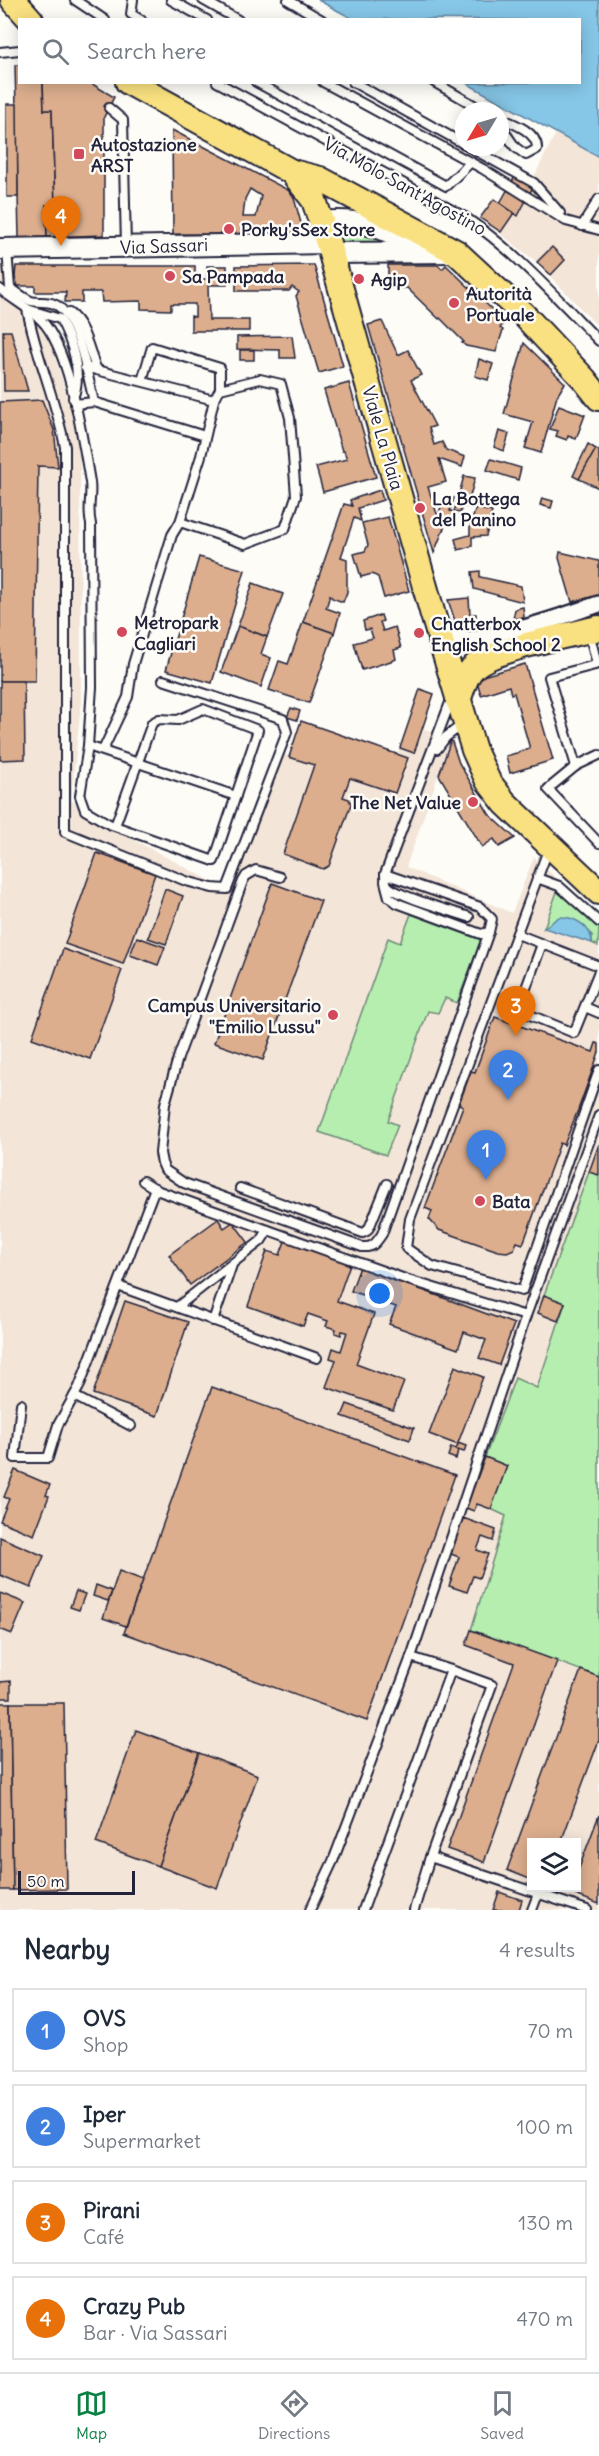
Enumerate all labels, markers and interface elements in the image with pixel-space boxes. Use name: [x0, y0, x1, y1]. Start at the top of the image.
search box: [18, 18, 581, 84]
icon: search: [39, 35, 72, 68]
text: Search here: [87, 37, 206, 65]
north arrow: [455, 102, 509, 156]
street label: Via Molo Sant'Agostino: [319, 132, 491, 240]
place label: Autostazione ARST: [91, 133, 197, 177]
marker: Autostazione ARST: [72, 147, 86, 161]
pin: 4: [42, 196, 80, 246]
place label: Porky'sSex Store: [241, 218, 375, 241]
marker: Porky'sSex Store: [222, 222, 236, 236]
street label: Via Sassari: [120, 233, 208, 259]
place label: Sa Pampada: [182, 265, 284, 288]
place label: Agip: [371, 268, 407, 291]
marker: Sa Pampada: [163, 269, 177, 283]
marker: Agip: [352, 272, 366, 286]
place label: Autorità Portuale: [466, 282, 535, 326]
marker: Autorità Portuale: [447, 296, 461, 310]
street label: Viale La Plaia: [357, 383, 409, 493]
place label: La Bottega del Panino: [432, 487, 520, 531]
marker: La Bottega del Panino: [413, 501, 427, 515]
place label: Metropark Cagliari: [134, 611, 219, 655]
place label: Chatterbox English School 2: [431, 612, 561, 656]
marker: Metropark Cagliari: [115, 625, 129, 639]
marker: Chatterbox English School 2: [412, 626, 426, 640]
place label: The Net Value: [350, 791, 461, 814]
marker: The Net Value: [466, 795, 480, 809]
pin: 3: [496, 986, 536, 1036]
place label: Campus Universitario "Emilio Lussu": [148, 994, 321, 1038]
marker: Campus Universitario "Emilio Lussu": [326, 1008, 340, 1022]
pin: 2: [488, 1050, 528, 1100]
pin: 1: [466, 1130, 506, 1180]
place label: Bata: [492, 1190, 530, 1213]
marker: Bata: [473, 1194, 487, 1208]
your location: [365, 1279, 394, 1308]
map controls: [527, 1838, 581, 1892]
button: layers: [527, 1838, 581, 1892]
scale bar: [18, 1868, 135, 1896]
text: 50 m: [27, 1871, 65, 1891]
text: Nearby: [24, 1933, 110, 1966]
text: 4 results: [499, 1937, 575, 1962]
text: OVS: [83, 2004, 126, 2032]
text: 1: [42, 2018, 49, 2043]
text: 70 m: [528, 2018, 573, 2043]
text: Shop: [83, 2032, 128, 2057]
text: Iper: [83, 2100, 126, 2128]
text: 2: [40, 2114, 51, 2139]
text: 100 m: [516, 2114, 573, 2139]
text: Supermarket: [83, 2128, 201, 2153]
text: Pirani: [83, 2196, 140, 2224]
text: 3: [40, 2210, 51, 2235]
text: 130 m: [518, 2210, 573, 2235]
text: Café: [83, 2224, 124, 2249]
text: Crazy Pub: [83, 2292, 185, 2320]
text: 4: [40, 2306, 51, 2331]
text: 470 m: [516, 2306, 573, 2331]
text: Bar · Via Sassari: [83, 2320, 228, 2345]
tab: Map: [75, 2387, 108, 2443]
tab: Directions: [258, 2387, 330, 2443]
tab: Saved: [480, 2387, 524, 2443]

